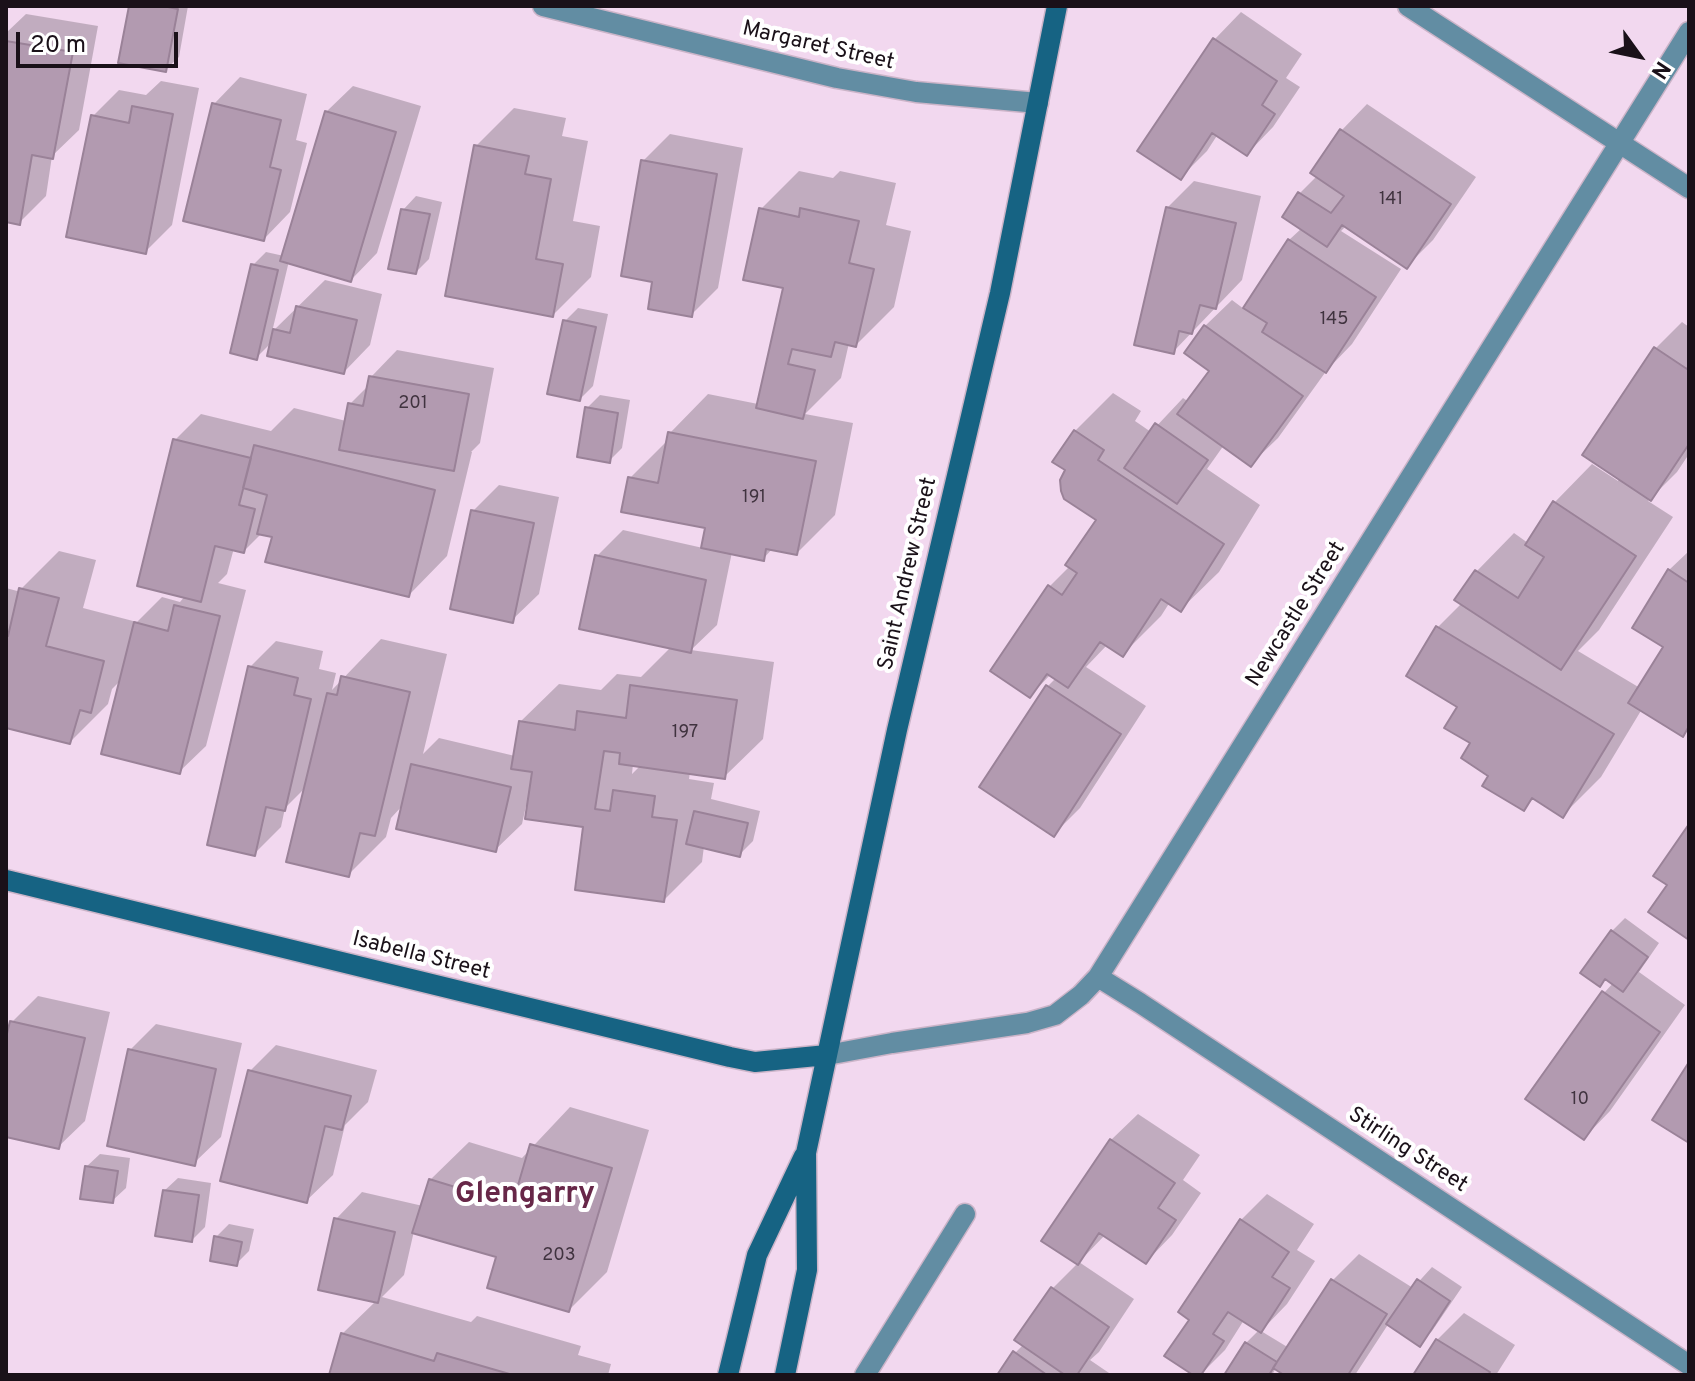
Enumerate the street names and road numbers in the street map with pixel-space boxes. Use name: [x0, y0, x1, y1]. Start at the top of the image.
street label: Margaret Street: [740, 17, 896, 77]
street label: Saint Andrew Street: [874, 475, 944, 673]
street label: Newcastle Street: [1242, 537, 1352, 693]
street label: Isabella Street: [349, 927, 493, 987]
street label: Stirling Street: [1342, 1103, 1472, 1199]

